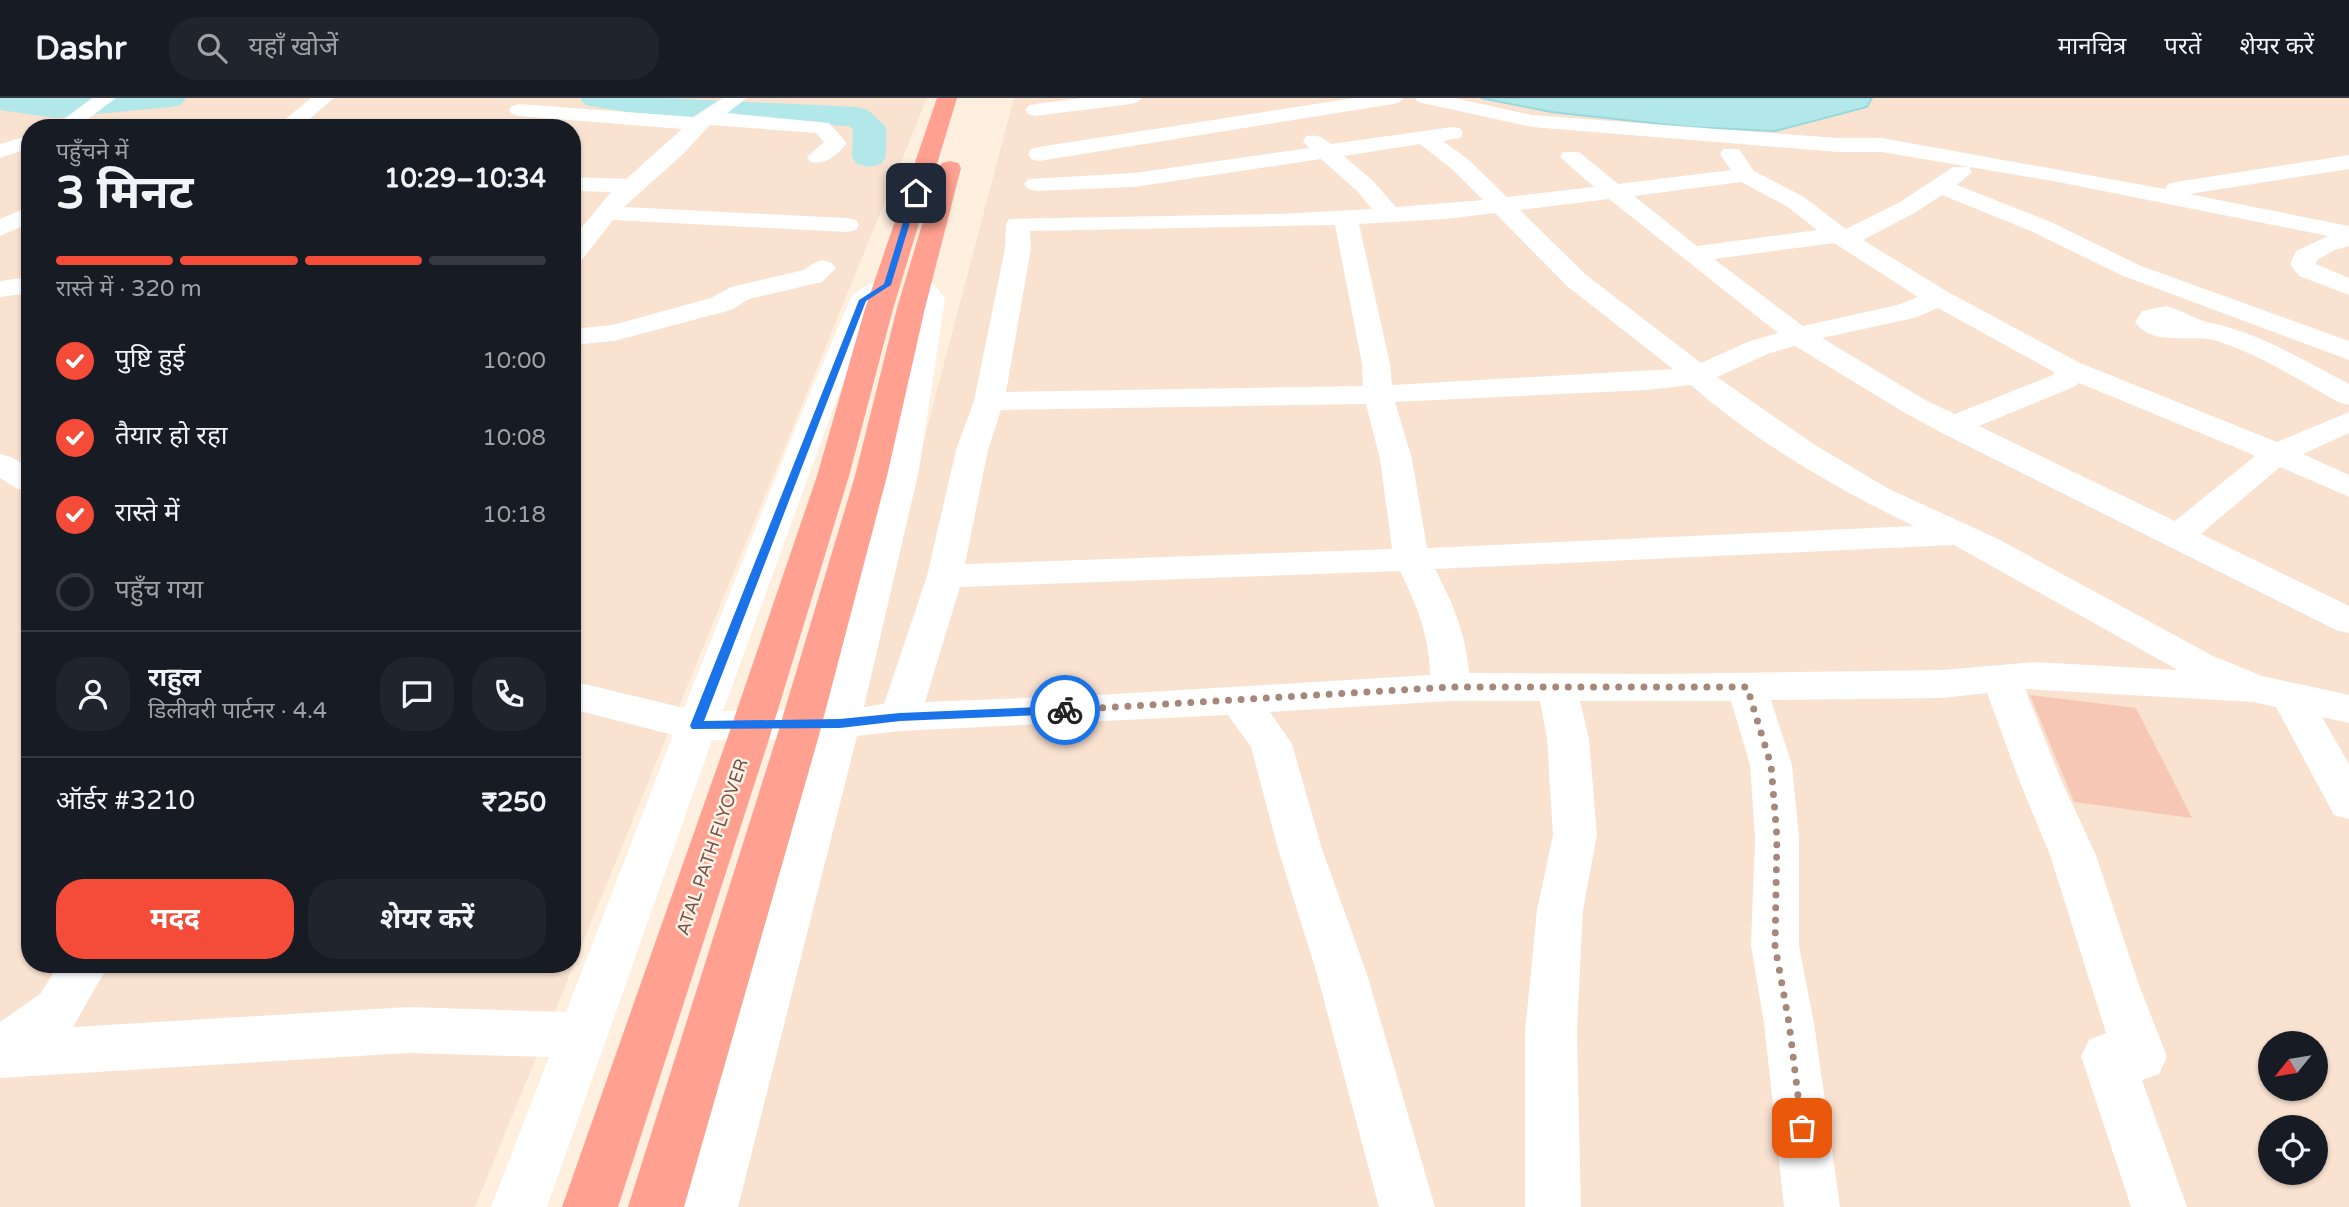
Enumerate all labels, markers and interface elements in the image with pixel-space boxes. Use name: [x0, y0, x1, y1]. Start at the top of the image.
search box: [169, 17, 659, 80]
text: Dashr: [35, 29, 127, 68]
icon: search: [193, 29, 231, 67]
text: यहाँ खोजें: [249, 31, 338, 62]
text: मानचित्र: [2058, 32, 2126, 61]
text: परतें: [2164, 32, 2201, 61]
text: शेयर करें: [2239, 32, 2314, 61]
text: पहुँचने में: [56, 138, 128, 166]
text: 10:29–10:34: [384, 163, 546, 194]
pin: [886, 163, 946, 223]
text: 3 मिनट: [56, 166, 193, 221]
icon: home: [897, 174, 935, 212]
text: रास्ते में · 320 m: [56, 275, 202, 303]
icon: check: [56, 342, 94, 380]
text: पुष्टि हुई: [115, 343, 185, 374]
text: 10:00: [482, 347, 546, 375]
icon: check: [56, 419, 94, 457]
text: तैयार हो रहा: [115, 420, 228, 451]
text: 10:08: [482, 424, 546, 452]
icon: check: [56, 496, 94, 534]
text: रास्ते में: [115, 497, 180, 528]
text: 10:18: [482, 501, 546, 529]
text: पहुँच गया: [115, 574, 203, 605]
button: person: [56, 657, 130, 731]
button: chat: [380, 657, 454, 731]
button: phone: [472, 657, 546, 731]
text: राहुल: [148, 662, 201, 693]
courier: [1030, 675, 1100, 745]
icon: bike: [1046, 691, 1084, 729]
text: डिलीवरी पार्टनर · 4.4: [148, 697, 327, 725]
street label: ATAL PATH FLYOVER: [671, 756, 753, 938]
text: ऑर्डर #3210: [56, 785, 195, 816]
text: ₹250: [482, 787, 546, 818]
button: मदद: [56, 879, 294, 959]
button: शेयर करें: [308, 879, 546, 959]
north arrow: [2258, 1031, 2328, 1101]
map controls: [2258, 1031, 2328, 1185]
pin: [1772, 1098, 1832, 1158]
icon: bag: [1783, 1109, 1821, 1147]
button: locate: [2258, 1115, 2328, 1185]

